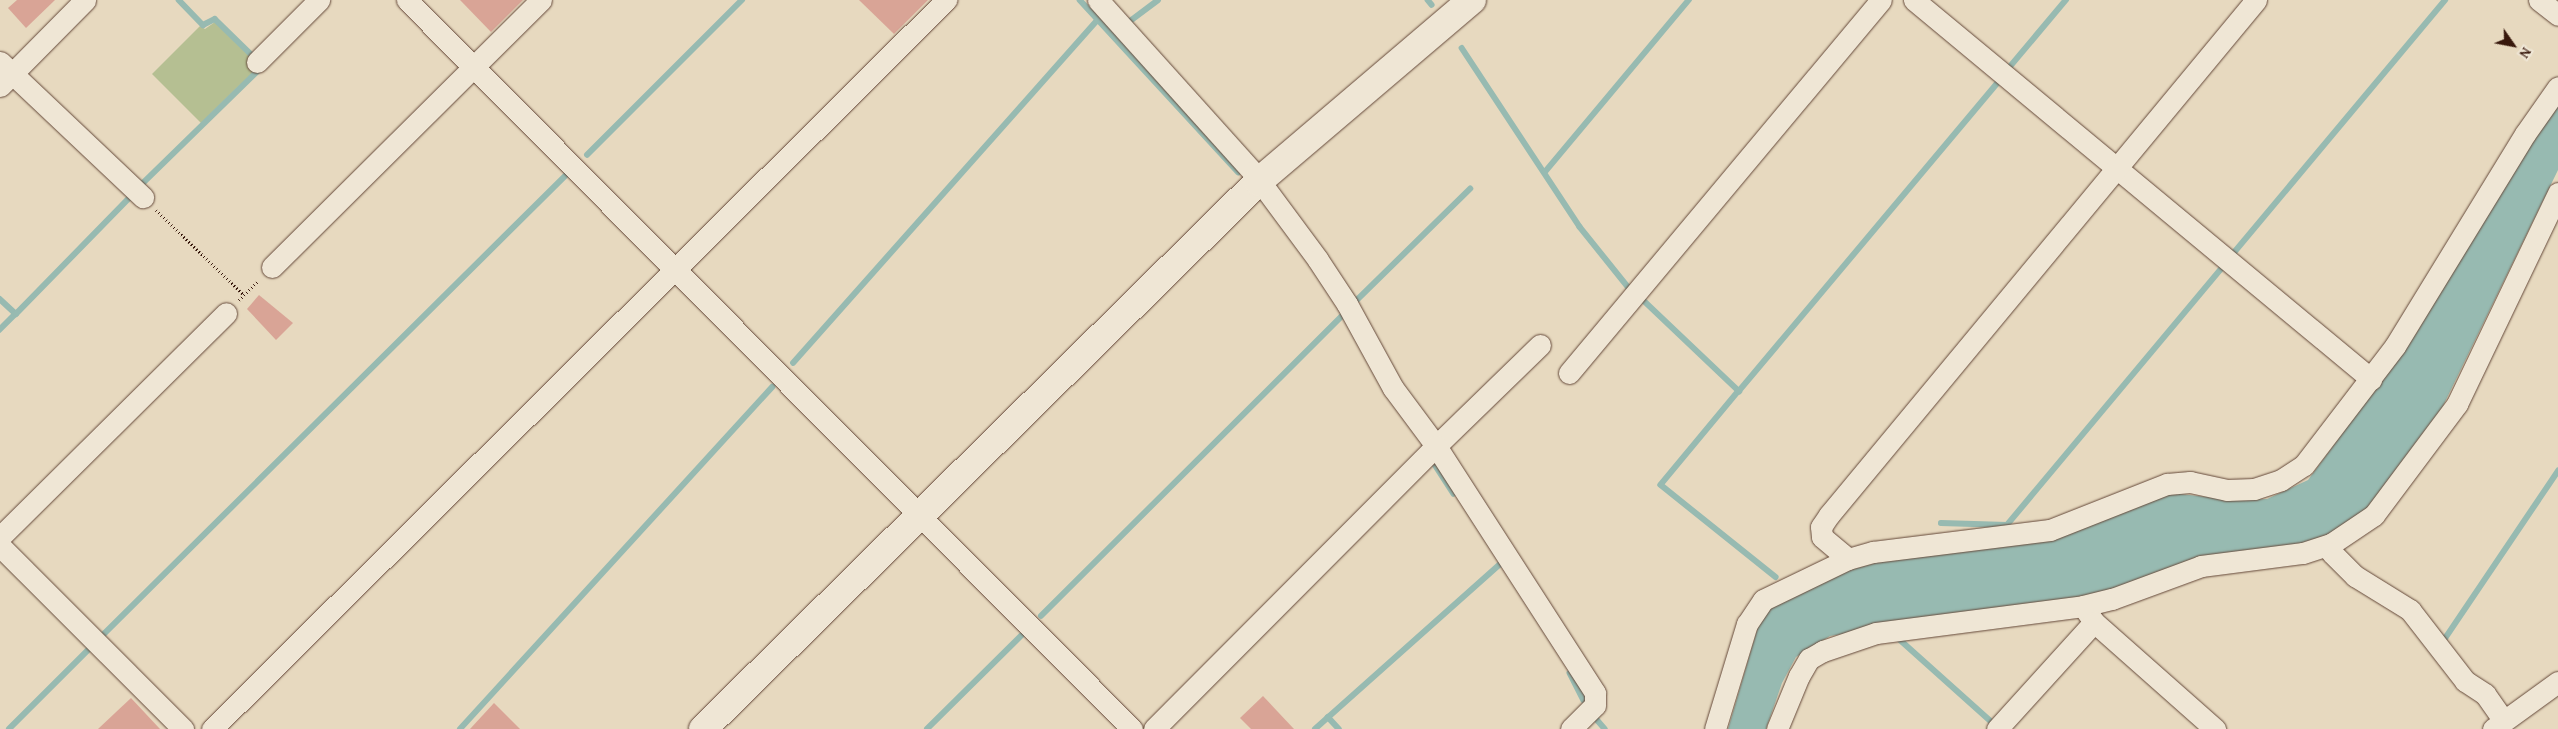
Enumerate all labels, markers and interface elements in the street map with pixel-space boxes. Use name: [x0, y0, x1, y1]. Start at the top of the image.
north arrow: [2488, 20, 2538, 70]
text: N: [2515, 44, 2537, 63]

